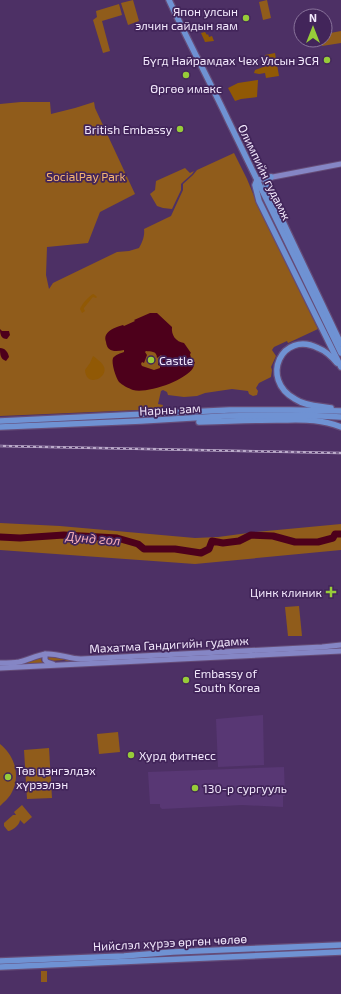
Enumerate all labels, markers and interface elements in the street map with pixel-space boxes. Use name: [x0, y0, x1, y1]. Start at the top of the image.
place label: Япон улсын элчин сайдын яам: [135, 4, 238, 32]
north arrow: [293, 8, 333, 48]
text: N: [309, 11, 317, 24]
marker: Япон улсын элчин сайдын яам: [241, 13, 251, 23]
place label: Бүгд Найрамдах Чех Улсын ЭСЯ: [143, 53, 319, 67]
marker: Бүгд Найрамдах Чех Улсын ЭСЯ: [322, 55, 332, 65]
marker: Өргөө имакс: [181, 70, 191, 80]
place label: Өргөө имакс: [150, 81, 222, 95]
place label: British Embassy: [84, 122, 173, 136]
street label: Олимпийн гудамж: [235, 122, 295, 223]
marker: British Embassy: [175, 124, 185, 134]
park label: SocialPay Park: [46, 169, 126, 183]
place label: Castle: [159, 353, 193, 367]
marker: Castle: [146, 355, 156, 365]
street label: Нарны зам: [139, 400, 201, 418]
water label: Дунд гол: [64, 528, 121, 548]
place label: Цинк клиник: [250, 585, 323, 599]
marker: Цинк клиник: [325, 586, 337, 598]
street label: Махатма Гандигийн гудамж: [89, 633, 250, 656]
place label: Embassy of South Korea: [194, 666, 260, 694]
marker: Embassy of South Korea: [181, 675, 191, 685]
place label: Хурд фитнесс: [139, 748, 216, 763]
marker: Хурд фитнесс: [126, 750, 136, 760]
place label: Төв цэнгэлдэх хүрээлэн: [16, 763, 96, 791]
marker: Төв цэнгэлдэх хүрээлэн: [3, 772, 13, 782]
place label: 130-р сургууль: [203, 781, 287, 796]
marker: 130-р сургууль: [190, 783, 200, 793]
street label: Нийслэл хүрээ өргөн чөлөө: [93, 931, 248, 953]

